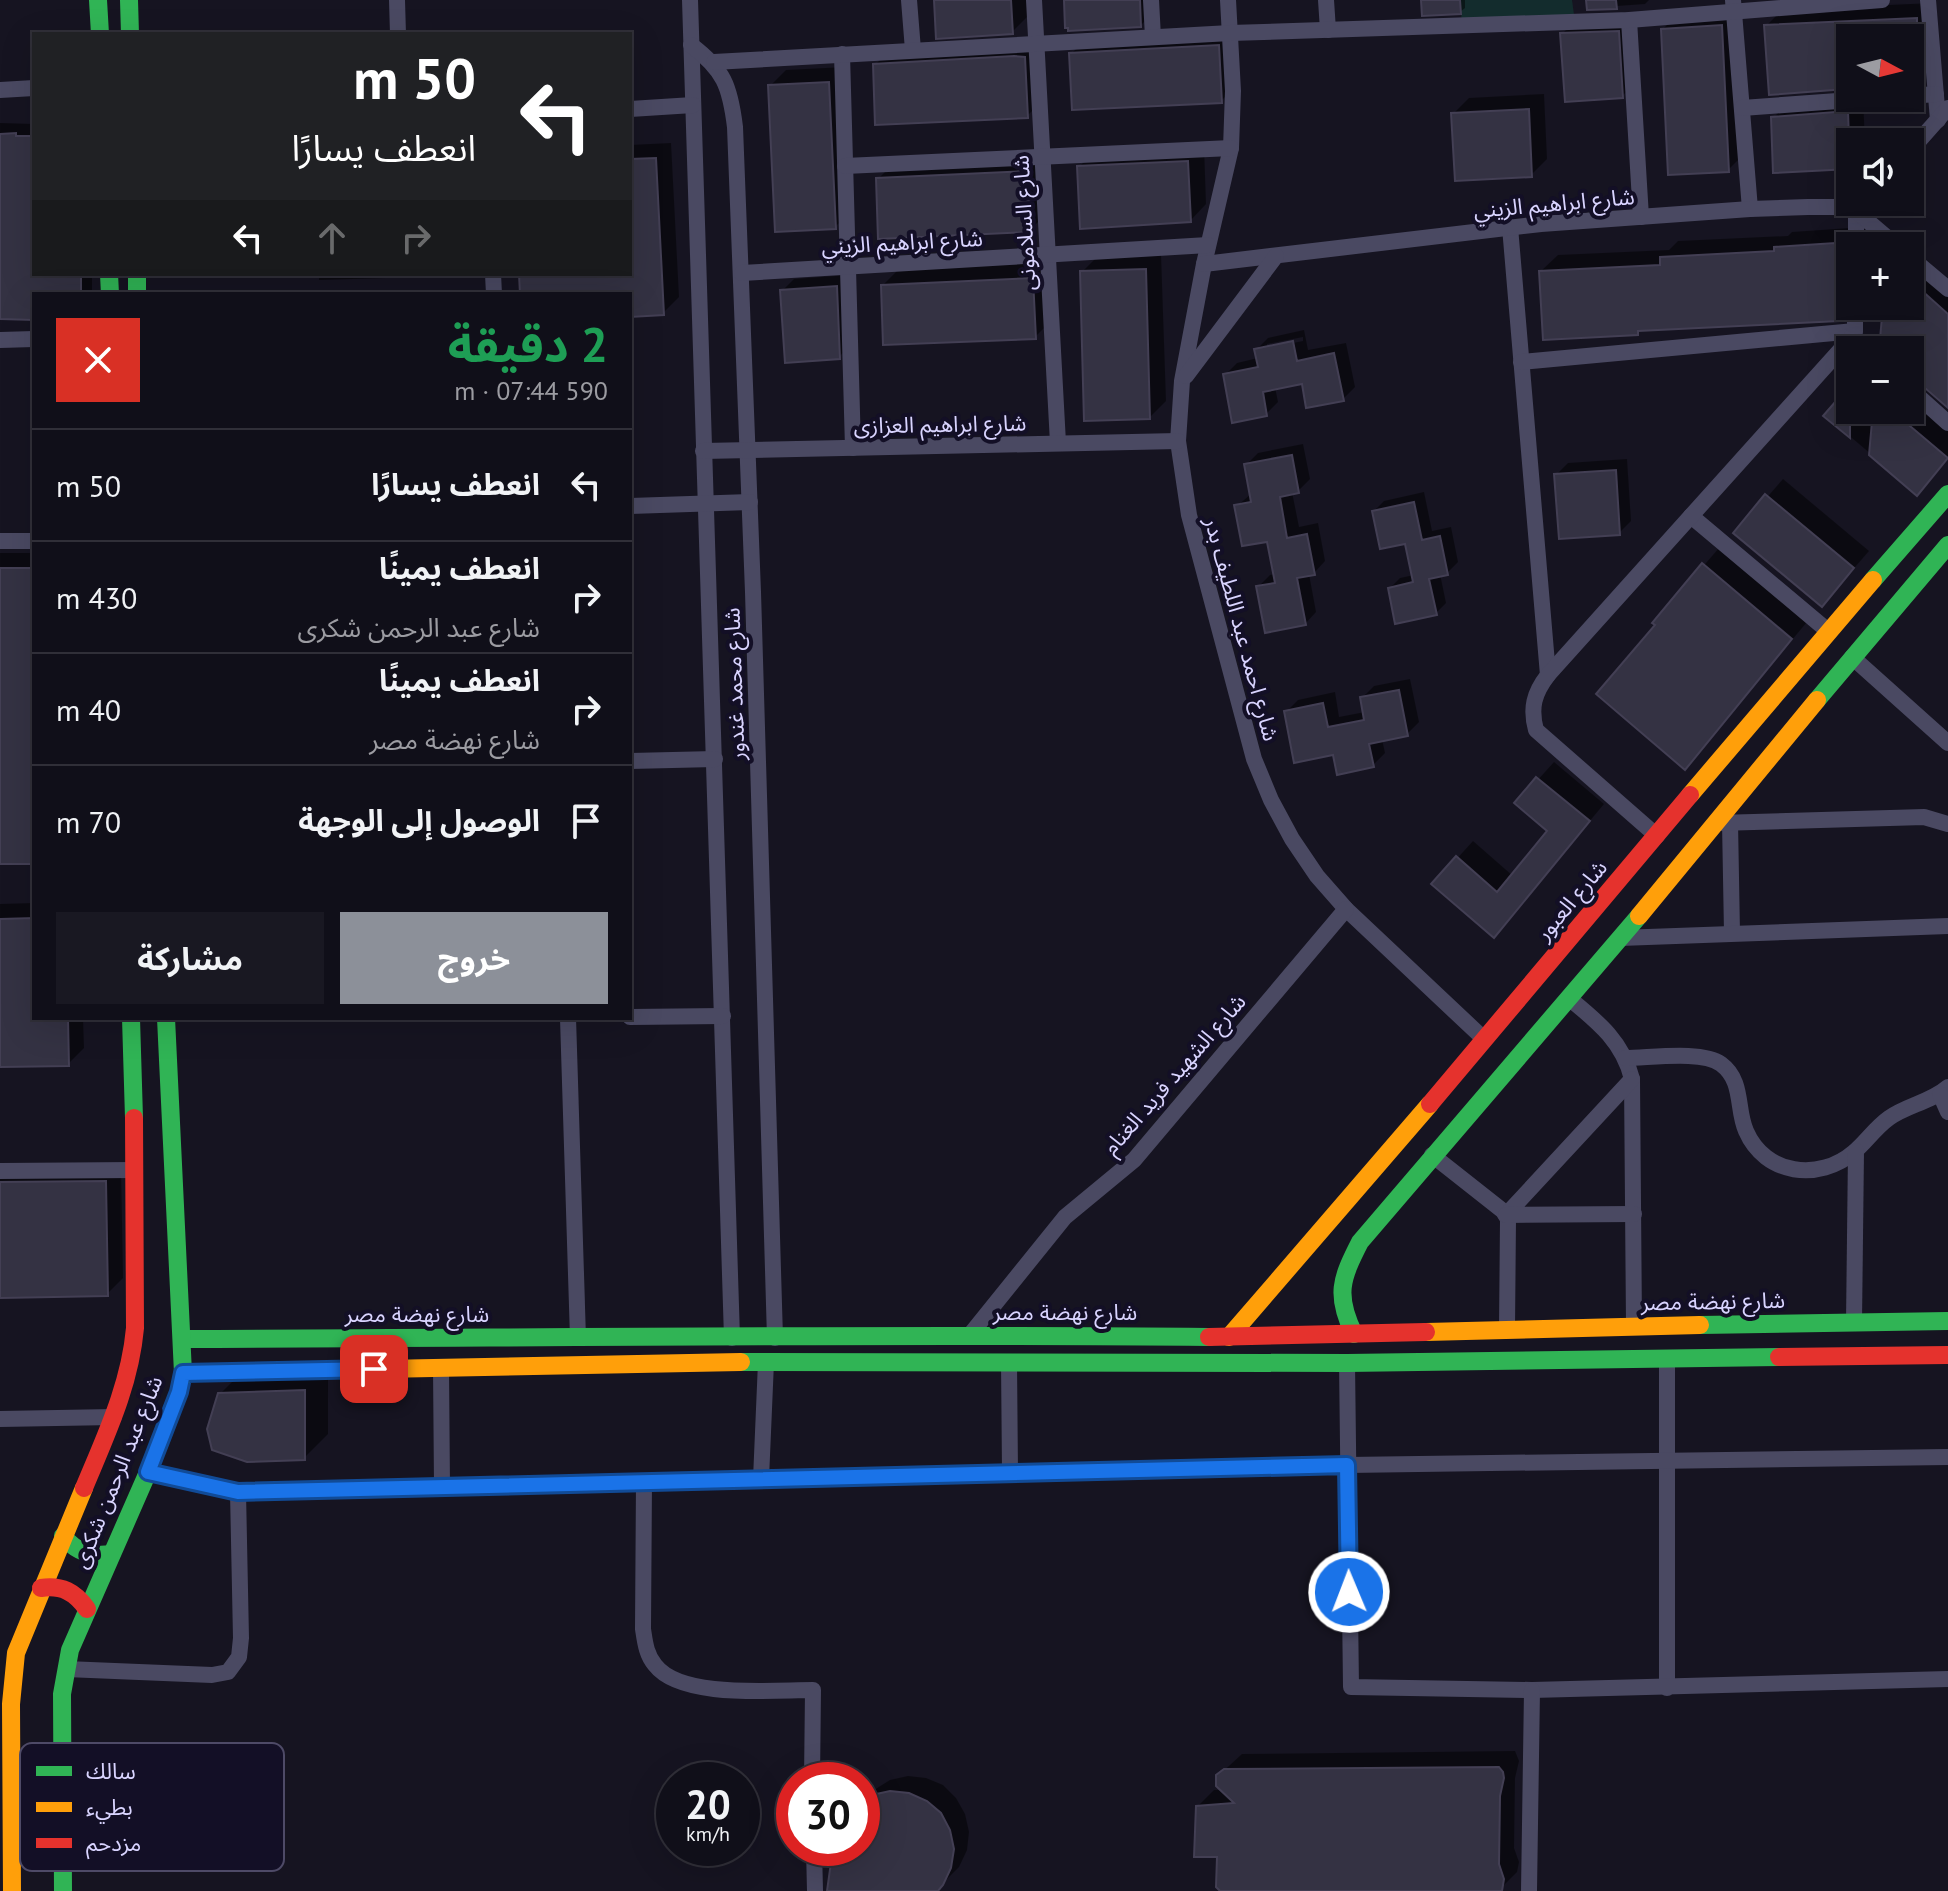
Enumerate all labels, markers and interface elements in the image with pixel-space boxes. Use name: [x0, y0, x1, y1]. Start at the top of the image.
north arrow: [1836, 24, 1924, 112]
map controls: [1836, 24, 1924, 424]
text: 50 m: [353, 42, 476, 114]
icon: left: [504, 64, 608, 168]
text: انعطف يسارًا: [292, 124, 476, 171]
button: sound: [1836, 128, 1924, 216]
street label: شارع السلامونى: [1006, 154, 1045, 291]
street label: شارع ابراهيم الزيني: [1472, 182, 1636, 227]
icon: left: [226, 216, 270, 260]
icon: ahead: [310, 216, 354, 260]
icon: right: [394, 216, 438, 260]
street label: شارع ابراهيم الزيني: [821, 224, 984, 263]
button: +: [1836, 232, 1924, 320]
text: 2 دقيقة: [448, 313, 608, 375]
button: close: [56, 318, 140, 402]
button: −: [1836, 336, 1924, 424]
text: 590 m · 07:44: [454, 374, 608, 407]
street label: شارع ابراهيم العزازى: [853, 408, 1027, 443]
icon: left: [564, 463, 608, 507]
text: انعطف يسارًا: [371, 464, 540, 503]
text: 50 m: [56, 466, 121, 505]
street label: شارع احمد عبد اللطيف بدر: [1195, 513, 1285, 745]
text: انعطف يمينًا: [379, 548, 540, 587]
icon: right: [564, 575, 608, 619]
text: 430 m: [56, 578, 137, 617]
street label: شارع محمد غندور: [717, 607, 754, 762]
text: شارع عبد الرحمن شكرى: [297, 611, 540, 644]
text: انعطف يمينًا: [379, 660, 540, 699]
icon: right: [564, 687, 608, 731]
text: 40 m: [56, 690, 121, 729]
text: شارع نهضة مصر: [369, 723, 540, 756]
icon: arrive: [564, 799, 608, 843]
text: الوصول إلى الوجهة: [298, 800, 540, 839]
text: 70 m: [56, 802, 121, 841]
street label: شارع العبور: [1528, 854, 1615, 949]
button: مشاركة: [56, 912, 324, 1004]
button: خروج: [340, 912, 608, 1004]
street label: شارع الشهيد فريد الغنام: [1096, 988, 1254, 1162]
street label: شارع نهضة مصر: [1640, 1286, 1785, 1319]
street label: شارع نهضة مصر: [992, 1298, 1137, 1329]
street label: شارع نهضة مصر: [344, 1300, 489, 1331]
pin: [340, 1335, 408, 1403]
icon: arrive: [352, 1347, 396, 1391]
street label: شارع عبد الرحمن شكرى: [66, 1372, 171, 1573]
position arrow: [1307, 1550, 1391, 1634]
legend: [20, 1743, 284, 1871]
text: سالك: [86, 1757, 136, 1785]
speed limit sign: 30: [776, 1762, 880, 1866]
text: 20: [685, 1778, 731, 1830]
text: بطيء: [86, 1793, 133, 1824]
text: km/h: [686, 1821, 730, 1847]
text: مزدحم: [86, 1829, 141, 1860]

